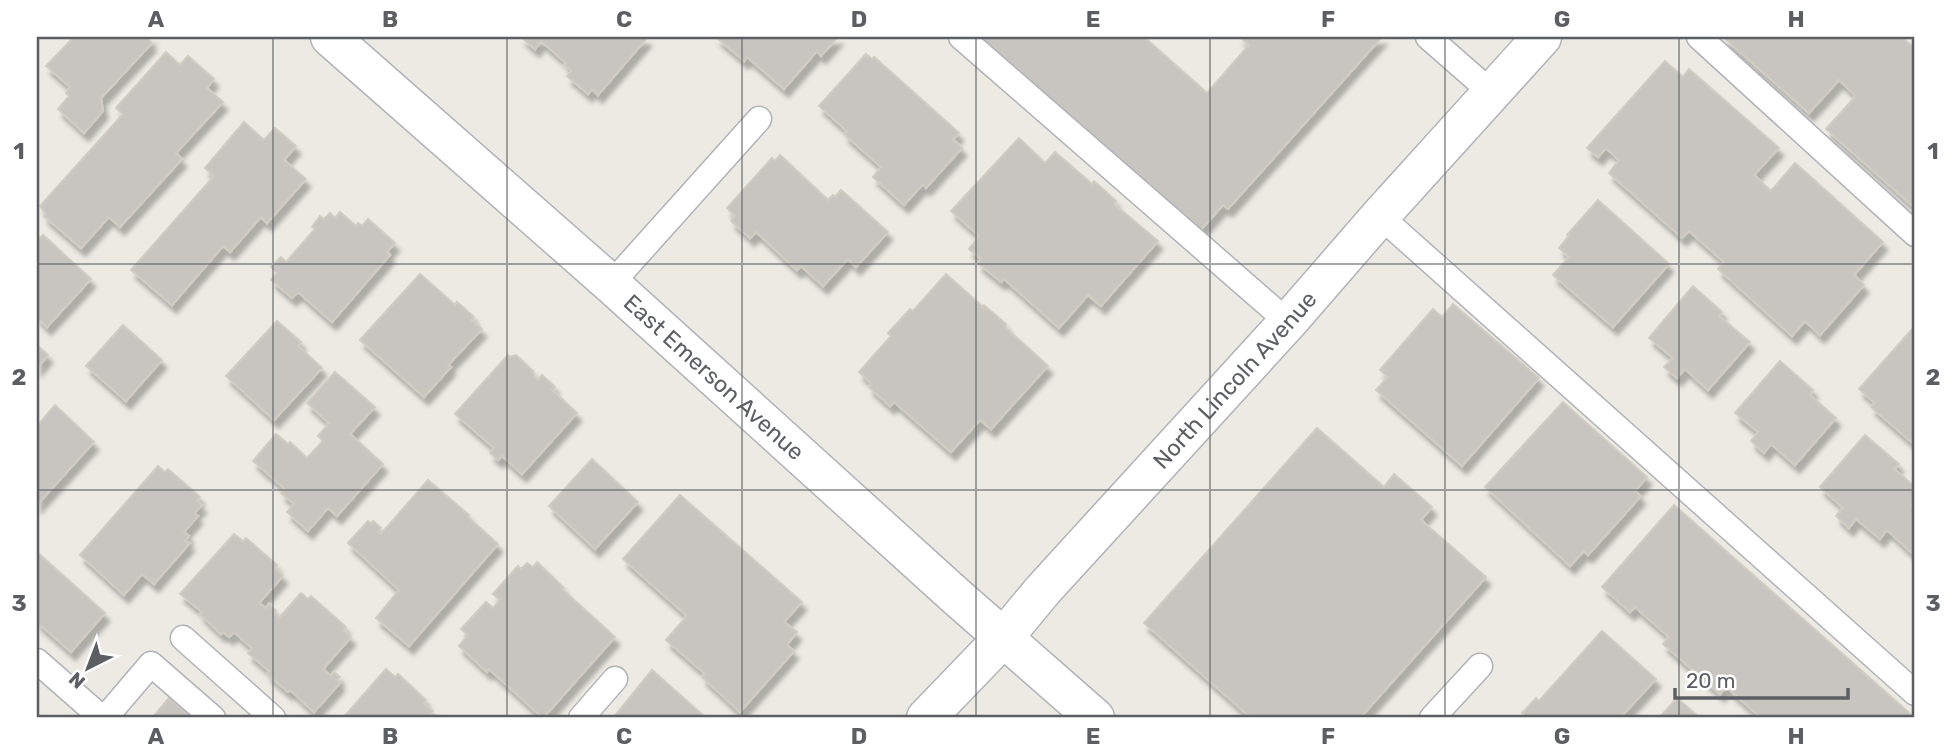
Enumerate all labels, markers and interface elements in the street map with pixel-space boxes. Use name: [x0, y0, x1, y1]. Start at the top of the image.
text: A: [148, 5, 165, 33]
text: B: [382, 5, 398, 33]
text: C: [616, 5, 632, 33]
text: D: [851, 5, 867, 33]
text: E: [1086, 5, 1100, 33]
text: F: [1321, 5, 1335, 33]
text: G: [1554, 5, 1570, 33]
text: H: [1787, 5, 1805, 33]
text: 1: [13, 137, 25, 165]
text: 1: [1927, 137, 1939, 165]
street label: North Lincoln Avenue: [1147, 285, 1322, 474]
street label: East Emerson Avenue: [618, 288, 810, 466]
text: 2: [12, 363, 26, 391]
text: 2: [1926, 363, 1940, 391]
text: 3: [11, 589, 27, 617]
text: 3: [1925, 589, 1941, 617]
north arrow: [52, 632, 122, 702]
scale bar: [1675, 657, 1849, 701]
text: N: [64, 667, 90, 693]
text: 20 m: [1686, 668, 1735, 693]
text: A: [148, 722, 165, 750]
text: B: [382, 722, 398, 750]
text: C: [616, 722, 632, 750]
text: D: [851, 722, 867, 750]
text: E: [1086, 722, 1100, 750]
text: F: [1321, 722, 1335, 750]
text: G: [1554, 722, 1570, 750]
text: H: [1787, 722, 1805, 750]

